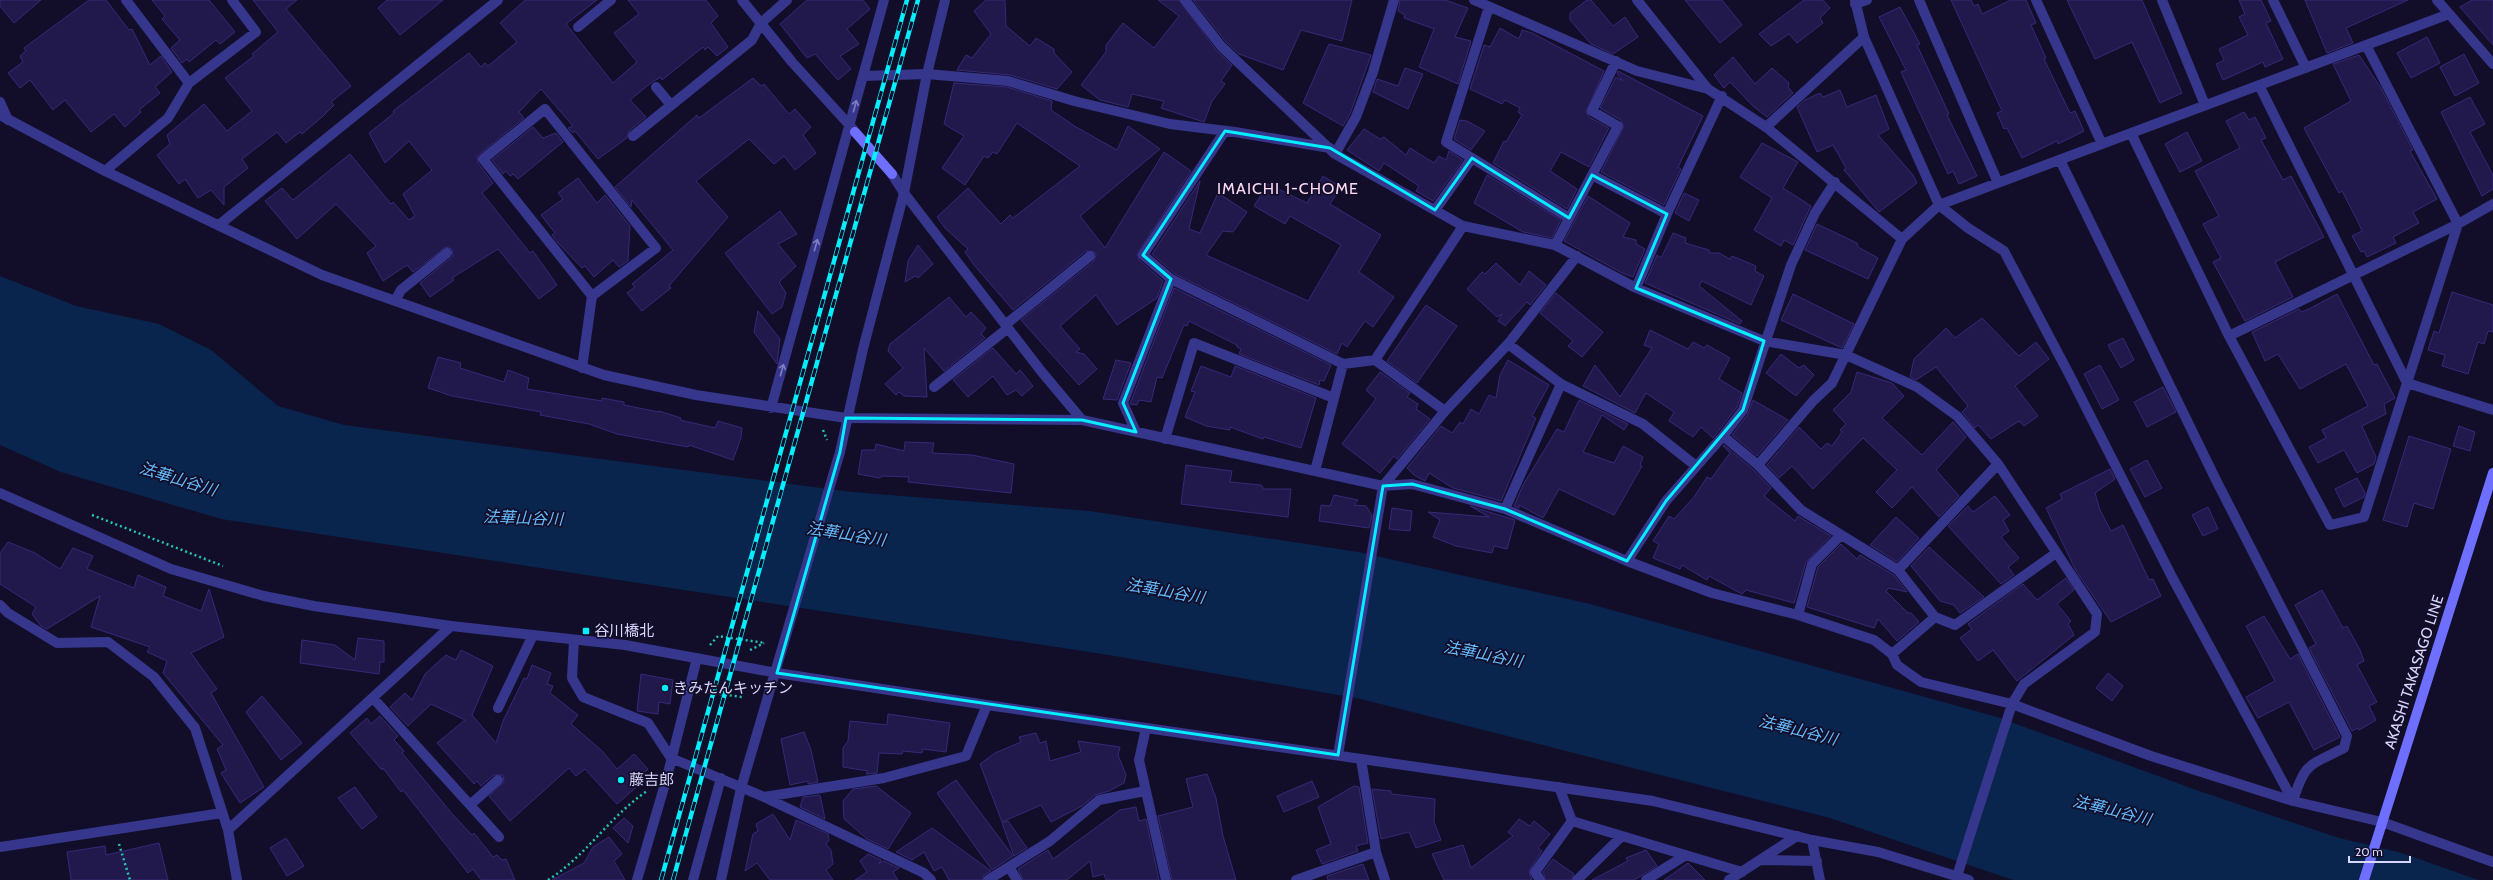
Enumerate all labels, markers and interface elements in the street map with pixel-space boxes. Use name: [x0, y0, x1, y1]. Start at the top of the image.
one-way arrow: [852, 100, 859, 113]
district label: IMAICHI 1-CHOME: [1217, 179, 1359, 198]
one-way arrow: [813, 239, 820, 252]
one-way arrow: [778, 364, 786, 377]
water label: 法華山谷川: [137, 458, 221, 500]
water label: 法華山谷川: [483, 507, 565, 529]
water label: 法華山谷川: [805, 518, 889, 550]
water label: 法華山谷川: [1124, 575, 1208, 608]
street label: AKASHI TAKASAGO LINE: [2381, 593, 2447, 751]
place label: 谷川橋北: [594, 622, 654, 640]
marker: 谷川橋北: [581, 626, 591, 636]
water label: 法華山谷川: [1442, 637, 1526, 671]
place label: きみたんキッチン: [673, 679, 793, 697]
marker: きみたんキッチン: [660, 683, 670, 693]
water label: 法華山谷川: [1757, 711, 1841, 749]
place label: 藤吉郎: [629, 771, 674, 789]
marker: 藤吉郎: [616, 775, 626, 785]
water label: 法華山谷川: [2071, 791, 2155, 829]
scale bar: [2349, 838, 2410, 864]
text: 20 m: [2355, 844, 2383, 859]

